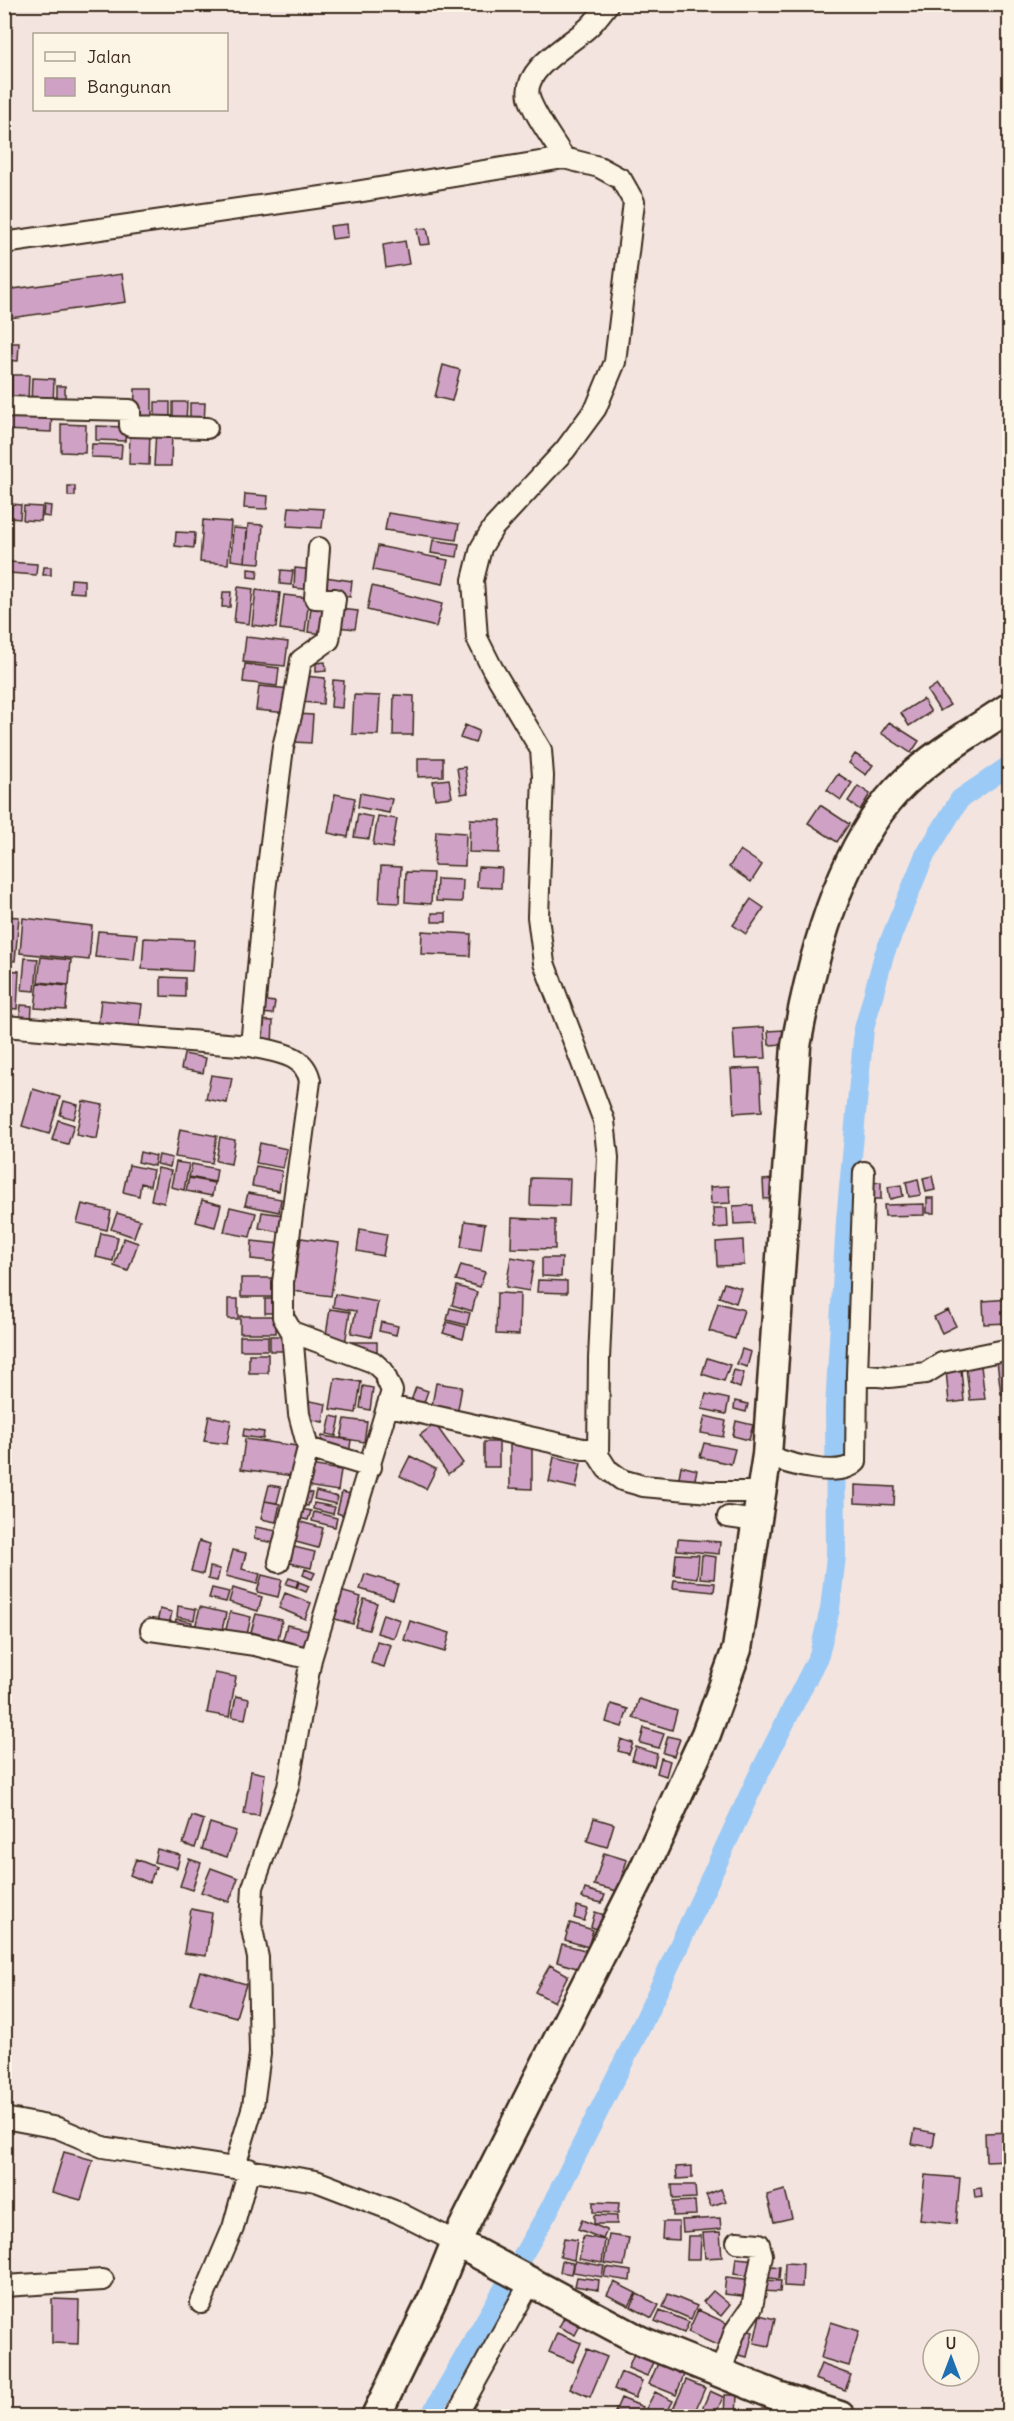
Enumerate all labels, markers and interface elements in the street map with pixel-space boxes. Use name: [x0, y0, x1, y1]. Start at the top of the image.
legend: [33, 33, 228, 111]
text: Jalan: [87, 45, 131, 68]
text: Bangunan: [87, 75, 171, 98]
north arrow: [921, 2328, 981, 2388]
text: U: [946, 2333, 956, 2353]

